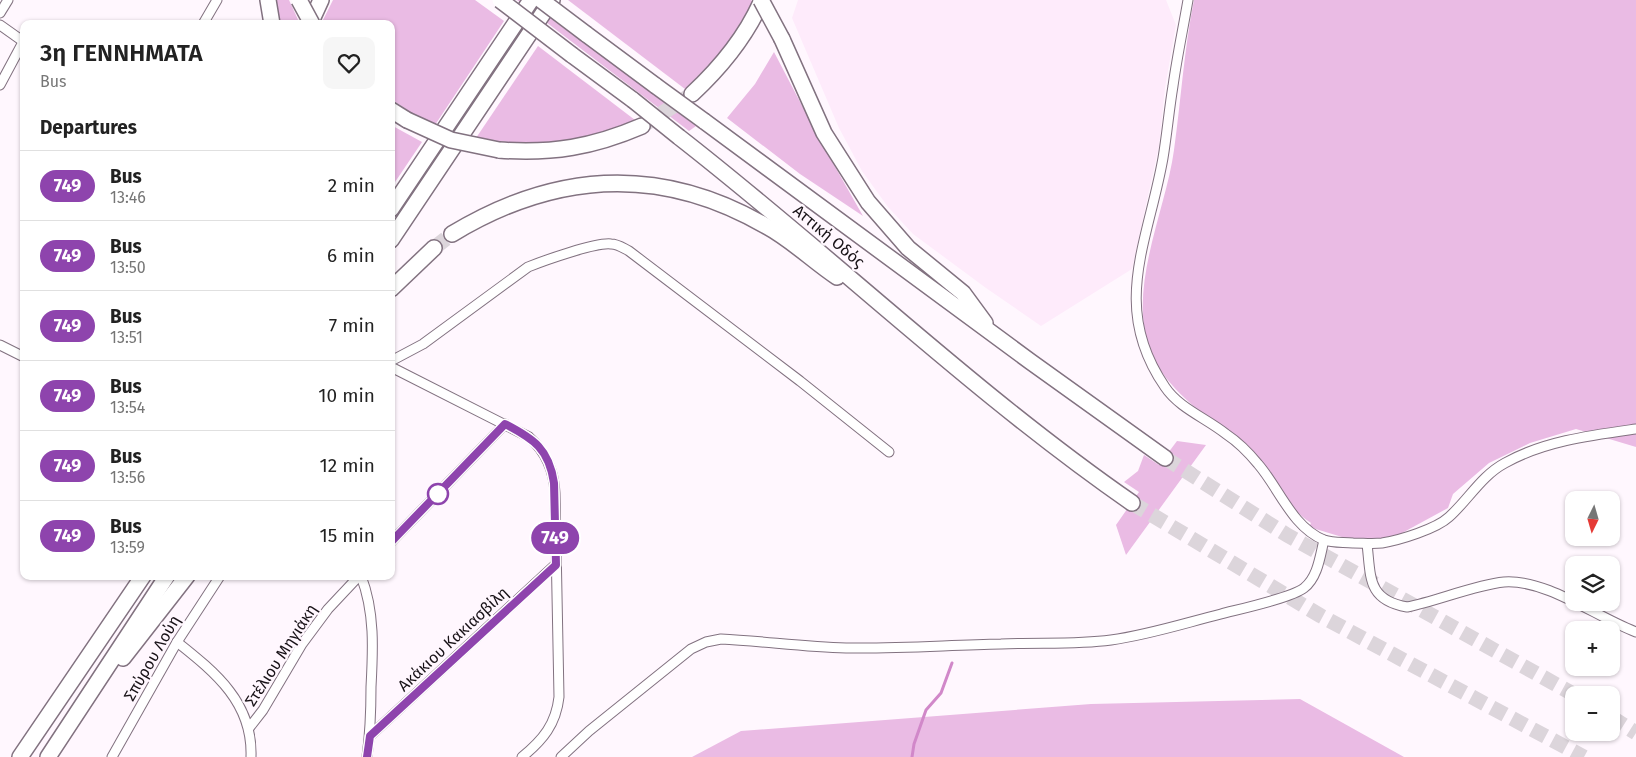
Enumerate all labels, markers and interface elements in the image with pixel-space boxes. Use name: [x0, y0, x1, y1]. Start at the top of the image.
button: heart: [323, 37, 375, 89]
text: 3η ΓΕΝΝΗΜΑΤΑ: [40, 39, 203, 67]
text: Bus: [40, 72, 67, 91]
text: Departures: [40, 116, 137, 139]
text: Bus: [110, 165, 142, 188]
text: 2 min: [328, 174, 375, 197]
text: 749: [54, 175, 81, 197]
text: 13:46: [110, 188, 146, 207]
street label: Αττική Οδός: [789, 201, 869, 272]
text: Bus: [110, 235, 142, 258]
text: 6 min: [327, 244, 375, 267]
text: 749: [54, 245, 81, 267]
text: 13:50: [110, 258, 146, 277]
text: Bus: [110, 305, 142, 328]
text: 7 min: [329, 314, 375, 337]
text: 749: [54, 315, 81, 337]
text: 13:51: [110, 328, 143, 347]
text: Bus: [110, 375, 142, 398]
text: 10 min: [318, 384, 375, 407]
text: 749: [54, 385, 81, 407]
text: 13:54: [110, 398, 145, 417]
text: Bus: [110, 445, 142, 468]
text: 12 min: [320, 454, 375, 477]
text: 749: [54, 455, 81, 477]
text: 13:56: [110, 468, 145, 487]
unlabelled marker: [427, 483, 449, 505]
north arrow: [1565, 491, 1620, 546]
map controls: [1565, 491, 1620, 741]
text: Bus: [110, 515, 142, 538]
line badge: 749: [526, 522, 584, 554]
text: 15 min: [319, 524, 375, 547]
text: 749: [54, 525, 81, 547]
text: 749: [541, 527, 569, 549]
text: 13:59: [110, 538, 145, 557]
button: layers: [1565, 556, 1620, 611]
street label: Ακάκιου Κακιασβίλη: [394, 583, 512, 695]
street label: Στέλιου Μηγιάκη: [241, 600, 321, 710]
street label: Σπύρου Λούη: [120, 612, 184, 704]
button: +: [1565, 621, 1620, 676]
button: −: [1565, 686, 1620, 741]

